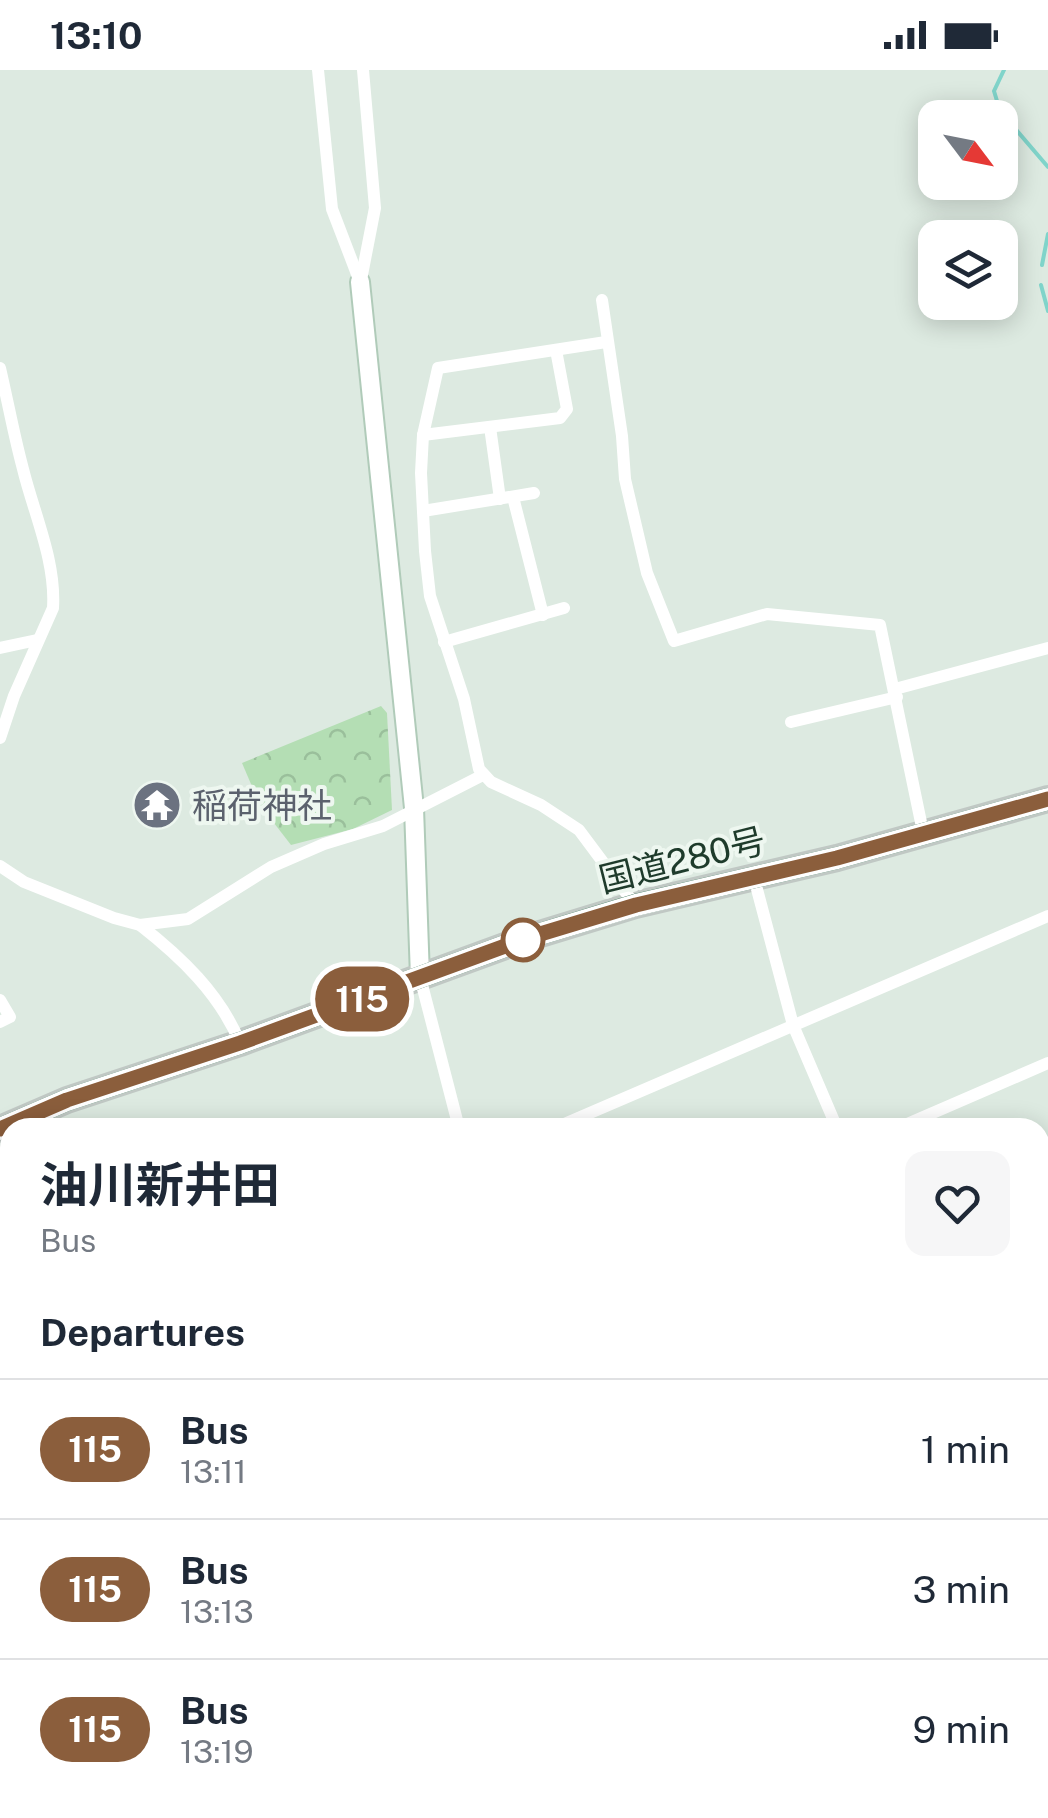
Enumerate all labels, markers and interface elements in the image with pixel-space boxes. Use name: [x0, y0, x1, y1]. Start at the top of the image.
text: 13:10: [50, 13, 143, 58]
north arrow: [918, 100, 1018, 200]
map controls: [918, 100, 1018, 320]
button: layers: [918, 220, 1018, 320]
temple icon: 稲荷神社: [131, 779, 183, 831]
place label: 稲荷神社: [192, 785, 332, 826]
street label: 国道280号: [595, 820, 769, 900]
unlabelled marker: [502, 919, 544, 961]
line badge: 115: [304, 966, 420, 1032]
text: 115: [335, 979, 389, 1020]
button: heart: [905, 1151, 1010, 1256]
text: 油川新井田: [40, 1156, 280, 1213]
text: Bus: [40, 1222, 96, 1259]
text: Departures: [40, 1310, 245, 1355]
text: Bus: [180, 1408, 249, 1453]
text: 1 min: [921, 1427, 1010, 1472]
text: 115: [68, 1429, 122, 1470]
text: 13:11: [180, 1453, 246, 1490]
text: Bus: [180, 1548, 249, 1593]
text: 3 min: [912, 1567, 1010, 1612]
text: 115: [68, 1569, 122, 1610]
text: 13:13: [180, 1593, 254, 1630]
text: Bus: [180, 1688, 249, 1733]
text: 9 min: [913, 1707, 1010, 1752]
text: 115: [68, 1709, 122, 1750]
text: 13:19: [180, 1733, 253, 1770]

